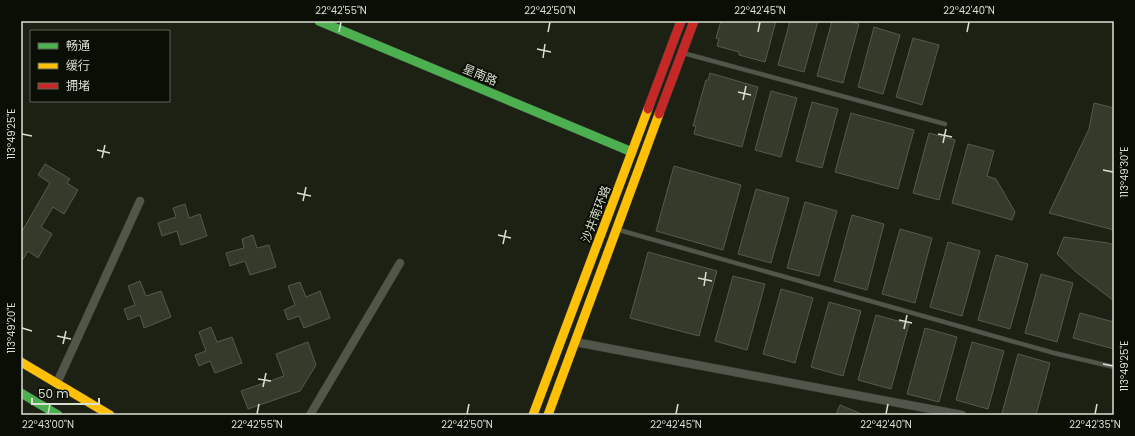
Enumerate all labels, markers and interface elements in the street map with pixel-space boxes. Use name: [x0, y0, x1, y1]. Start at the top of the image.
text: 22°42'55"N: [315, 3, 367, 18]
text: 22°42'50"N: [524, 3, 576, 18]
text: 22°42'45"N: [734, 3, 786, 18]
text: 22°42'40"N: [943, 3, 995, 18]
legend: [30, 30, 170, 102]
text: 畅通: [66, 37, 90, 54]
text: 缓行: [66, 57, 90, 74]
street label: 星南路: [460, 60, 500, 89]
text: 拥堵: [66, 77, 90, 94]
text: 113°49'25"E: [4, 109, 19, 159]
text: 113°49'30"E: [1117, 147, 1132, 197]
street label: 沙井南环路: [577, 183, 614, 245]
text: 113°49'20"E: [4, 303, 19, 353]
text: 113°49'25"E: [1117, 341, 1132, 391]
scale bar: [32, 380, 99, 406]
text: 50 m: [38, 385, 69, 402]
text: 22°43'00"N: [22, 417, 74, 432]
text: 22°42'55"N: [231, 417, 283, 432]
text: 22°42'50"N: [441, 417, 493, 432]
text: 22°42'45"N: [650, 417, 702, 432]
text: 22°42'40"N: [860, 417, 912, 432]
text: 22°42'35"N: [1069, 417, 1121, 432]

